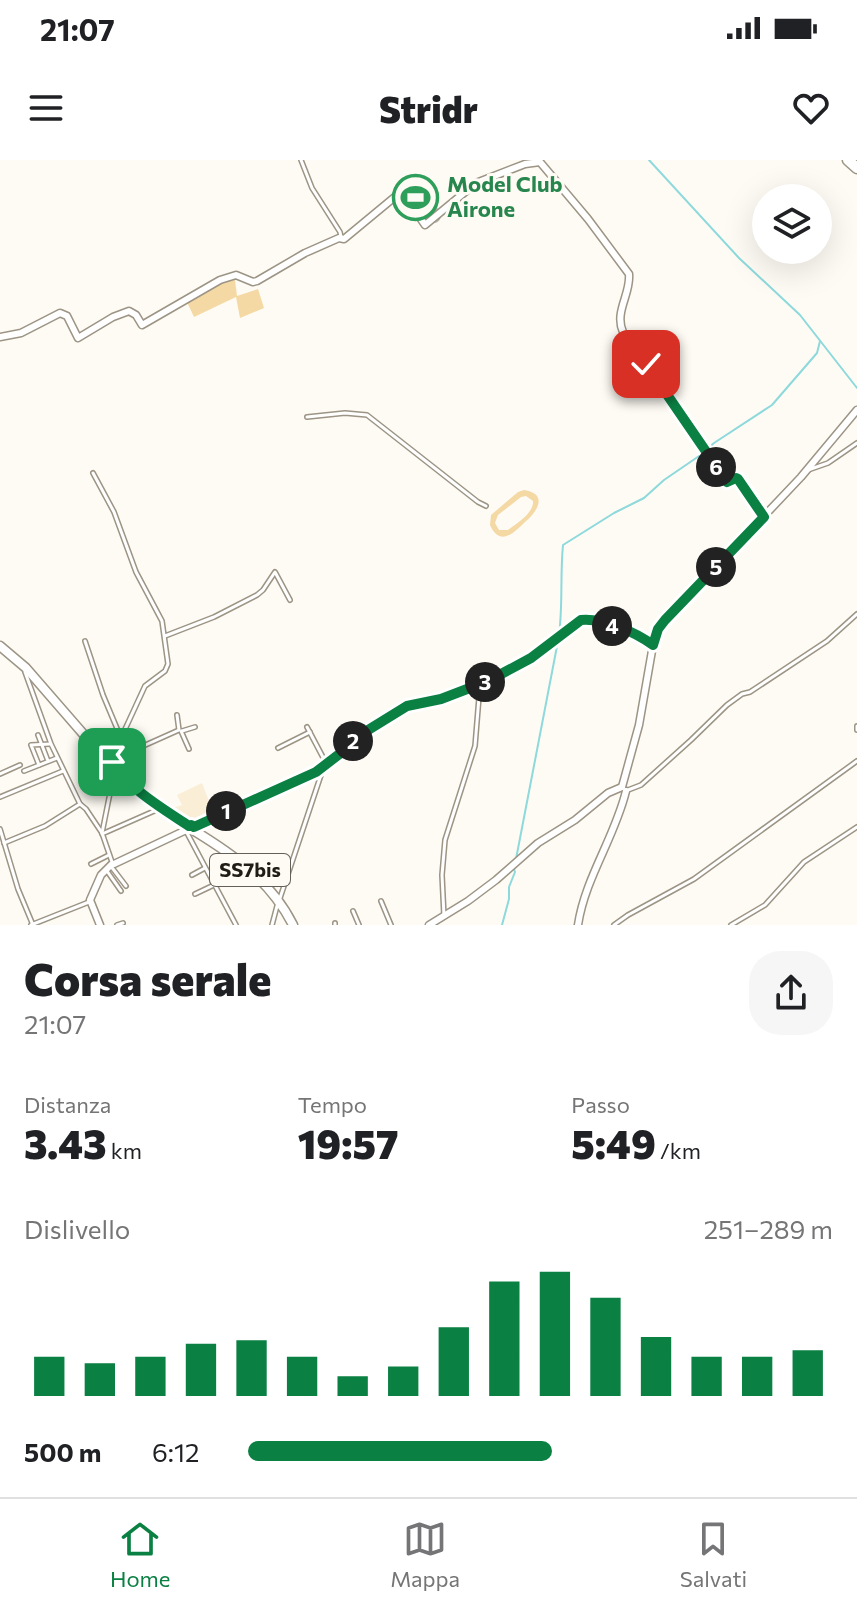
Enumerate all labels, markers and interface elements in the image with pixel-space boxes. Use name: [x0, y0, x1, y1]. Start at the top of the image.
text: 21:07: [40, 10, 115, 47]
icon: menu: [24, 86, 68, 130]
text: Stridr: [379, 86, 478, 130]
icon: heart: [789, 86, 833, 130]
place label: Model Club Airone: [447, 170, 562, 222]
sports icon: Model Club Airone: [392, 173, 440, 221]
map controls: [752, 184, 832, 264]
button: layers: [752, 184, 832, 264]
pin: [612, 330, 680, 398]
icon: check: [624, 342, 668, 386]
pin: 6: [696, 447, 736, 487]
text: 6: [709, 453, 723, 480]
pin: 5: [696, 547, 736, 587]
text: 5: [710, 553, 722, 580]
pin: 4: [592, 606, 632, 646]
text: 4: [605, 612, 619, 639]
pin: 3: [465, 662, 505, 702]
text: 3: [479, 668, 491, 695]
pin: 2: [333, 721, 373, 761]
text: 2: [347, 727, 359, 754]
pin: [78, 728, 146, 796]
icon: arrive: [90, 740, 134, 784]
pin: 1: [206, 791, 246, 831]
text: 1: [221, 797, 231, 824]
road number: SS7bis: [210, 854, 290, 886]
text: Corsa serale: [24, 951, 271, 1005]
button: share: [749, 951, 833, 1035]
text: 21:07: [24, 1008, 86, 1039]
text: Distanza: [24, 1091, 111, 1118]
text: Tempo: [298, 1091, 367, 1118]
text: Passo: [571, 1091, 630, 1118]
text: 3.43: [24, 1118, 107, 1167]
text: 19:57: [298, 1118, 398, 1167]
text: 5:49: [571, 1118, 656, 1167]
text: km: [107, 1137, 142, 1164]
text: /km: [656, 1137, 701, 1164]
text: Dislivello: [24, 1213, 130, 1244]
text: 251–289 m: [704, 1213, 833, 1244]
text: 500 m: [24, 1436, 101, 1467]
text: 6:12: [152, 1436, 199, 1467]
tab: Home: [110, 1517, 170, 1592]
tab: Mappa: [390, 1517, 460, 1592]
tab: Salvati: [680, 1517, 747, 1592]

